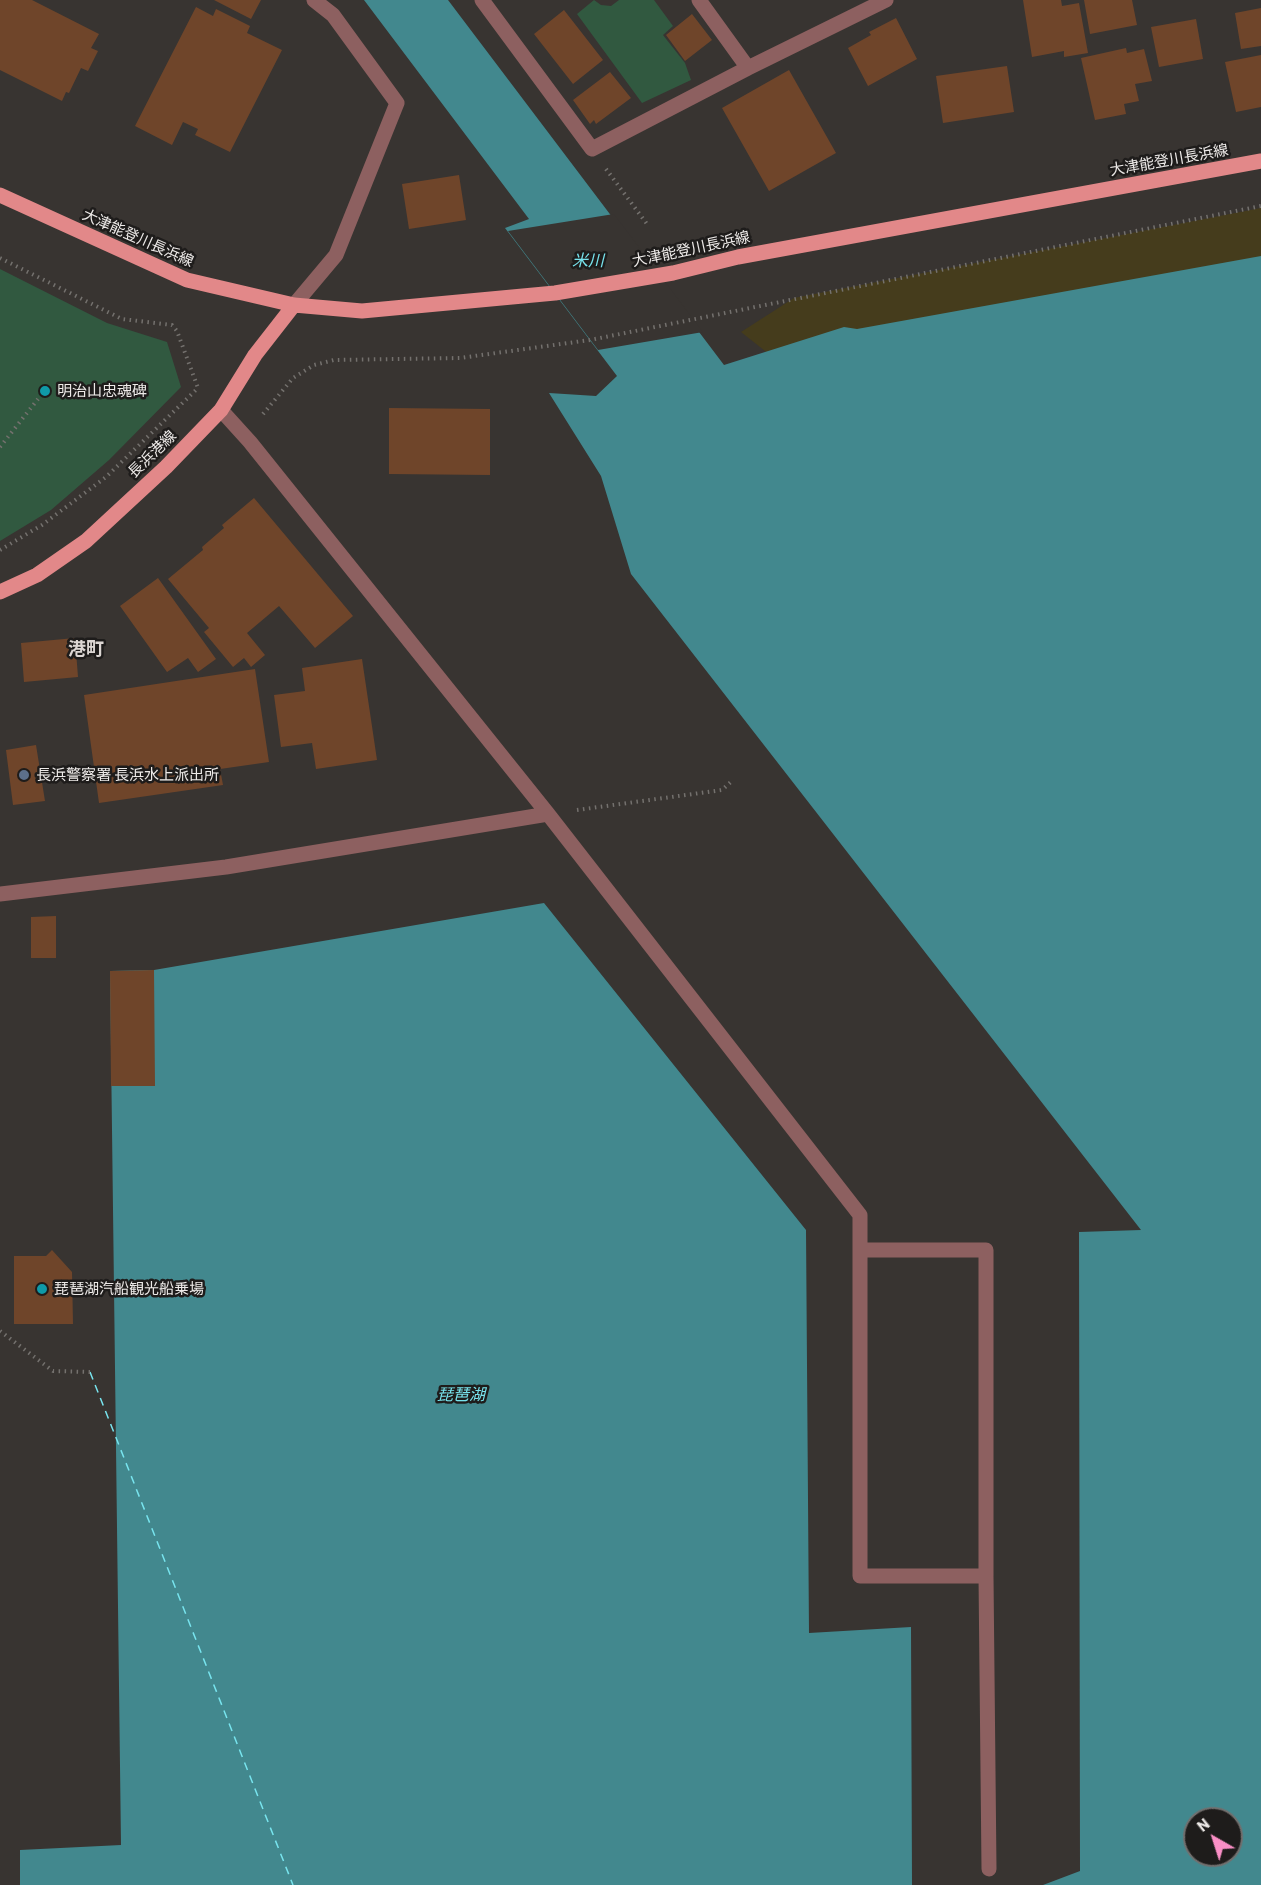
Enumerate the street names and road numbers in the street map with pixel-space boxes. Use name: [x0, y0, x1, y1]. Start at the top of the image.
street label: 大津能登川長浜線: [1108, 141, 1230, 179]
street label: 大津能登川長浜線: [80, 205, 196, 271]
street label: 大津能登川長浜線: [630, 228, 752, 270]
street label: 長浜港線: [124, 427, 180, 481]

